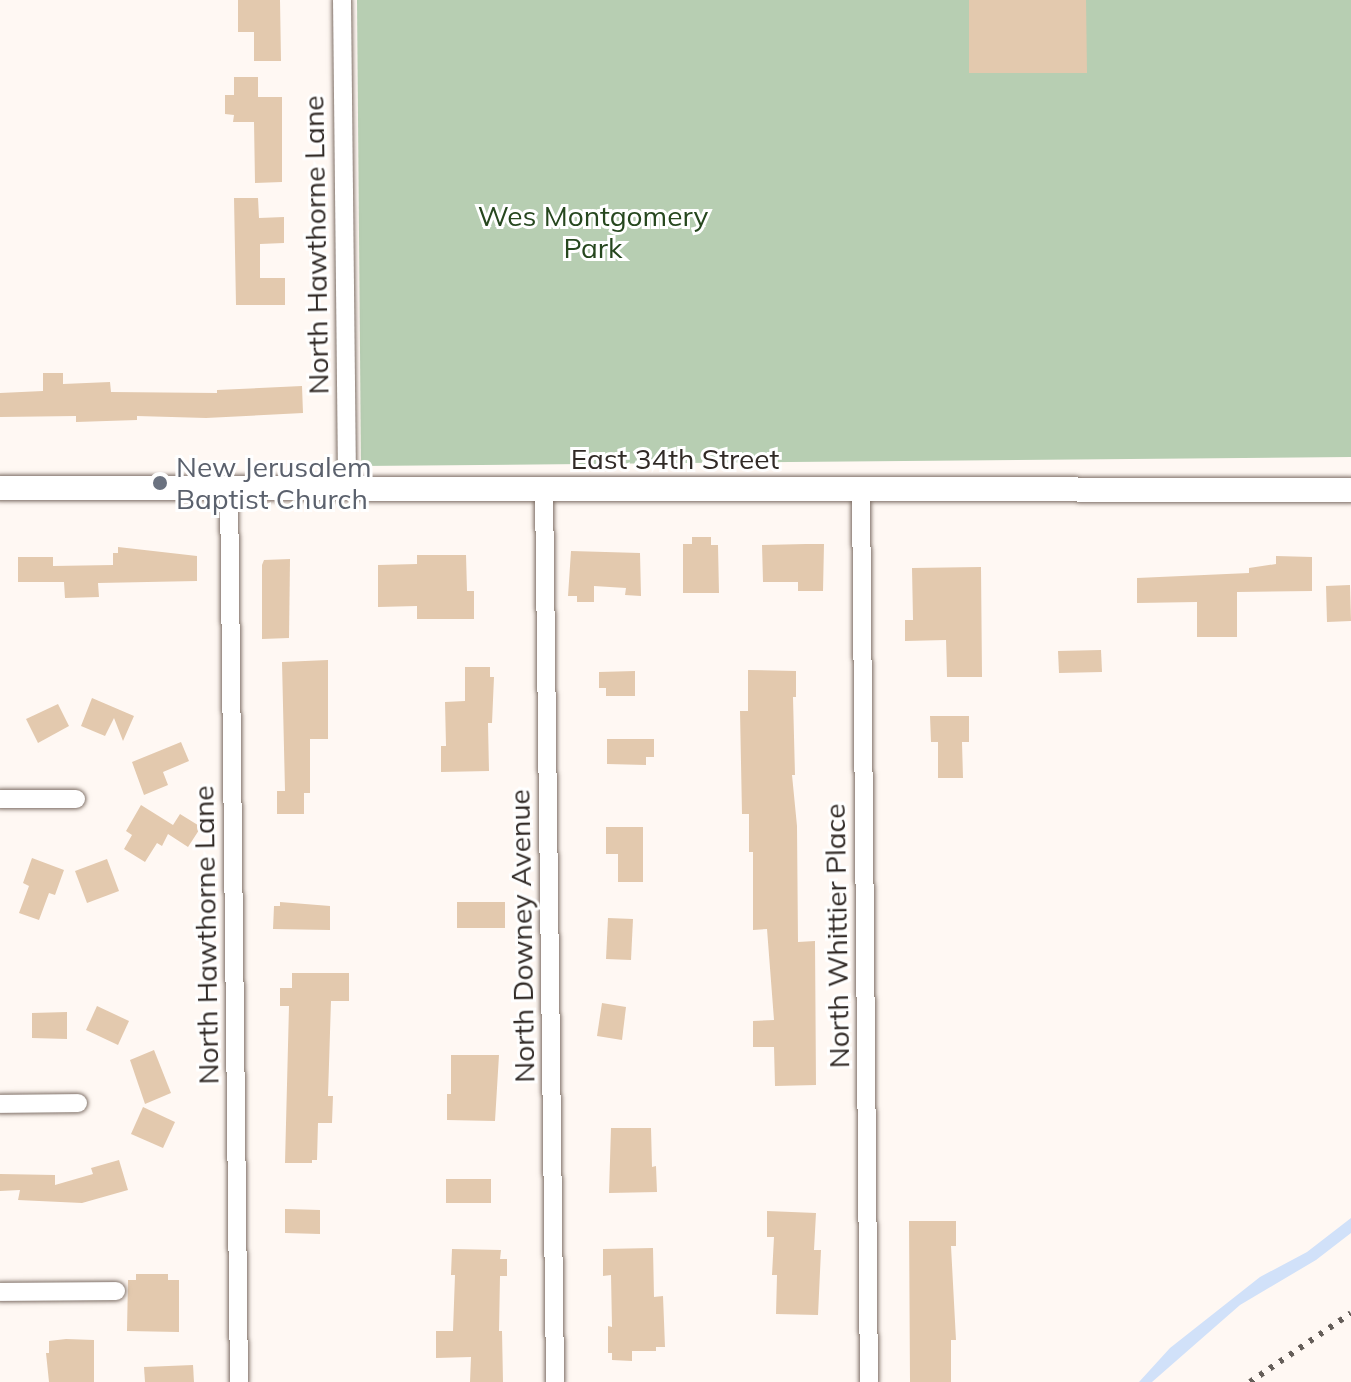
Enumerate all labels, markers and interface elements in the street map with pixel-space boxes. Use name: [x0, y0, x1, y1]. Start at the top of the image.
street label: North Hawthorne Lane: [297, 95, 335, 395]
park label: Wes Montgomery Park: [478, 199, 708, 265]
street label: East 34th Street: [571, 442, 779, 476]
place label: New Jerusalem Baptist Church: [176, 450, 372, 516]
marker: New Jerusalem Baptist Church: [151, 474, 169, 492]
street label: North Hawthorne Lane: [187, 785, 225, 1085]
street label: North Downey Avenue: [503, 789, 541, 1083]
street label: North Whittier Place: [818, 803, 856, 1069]

